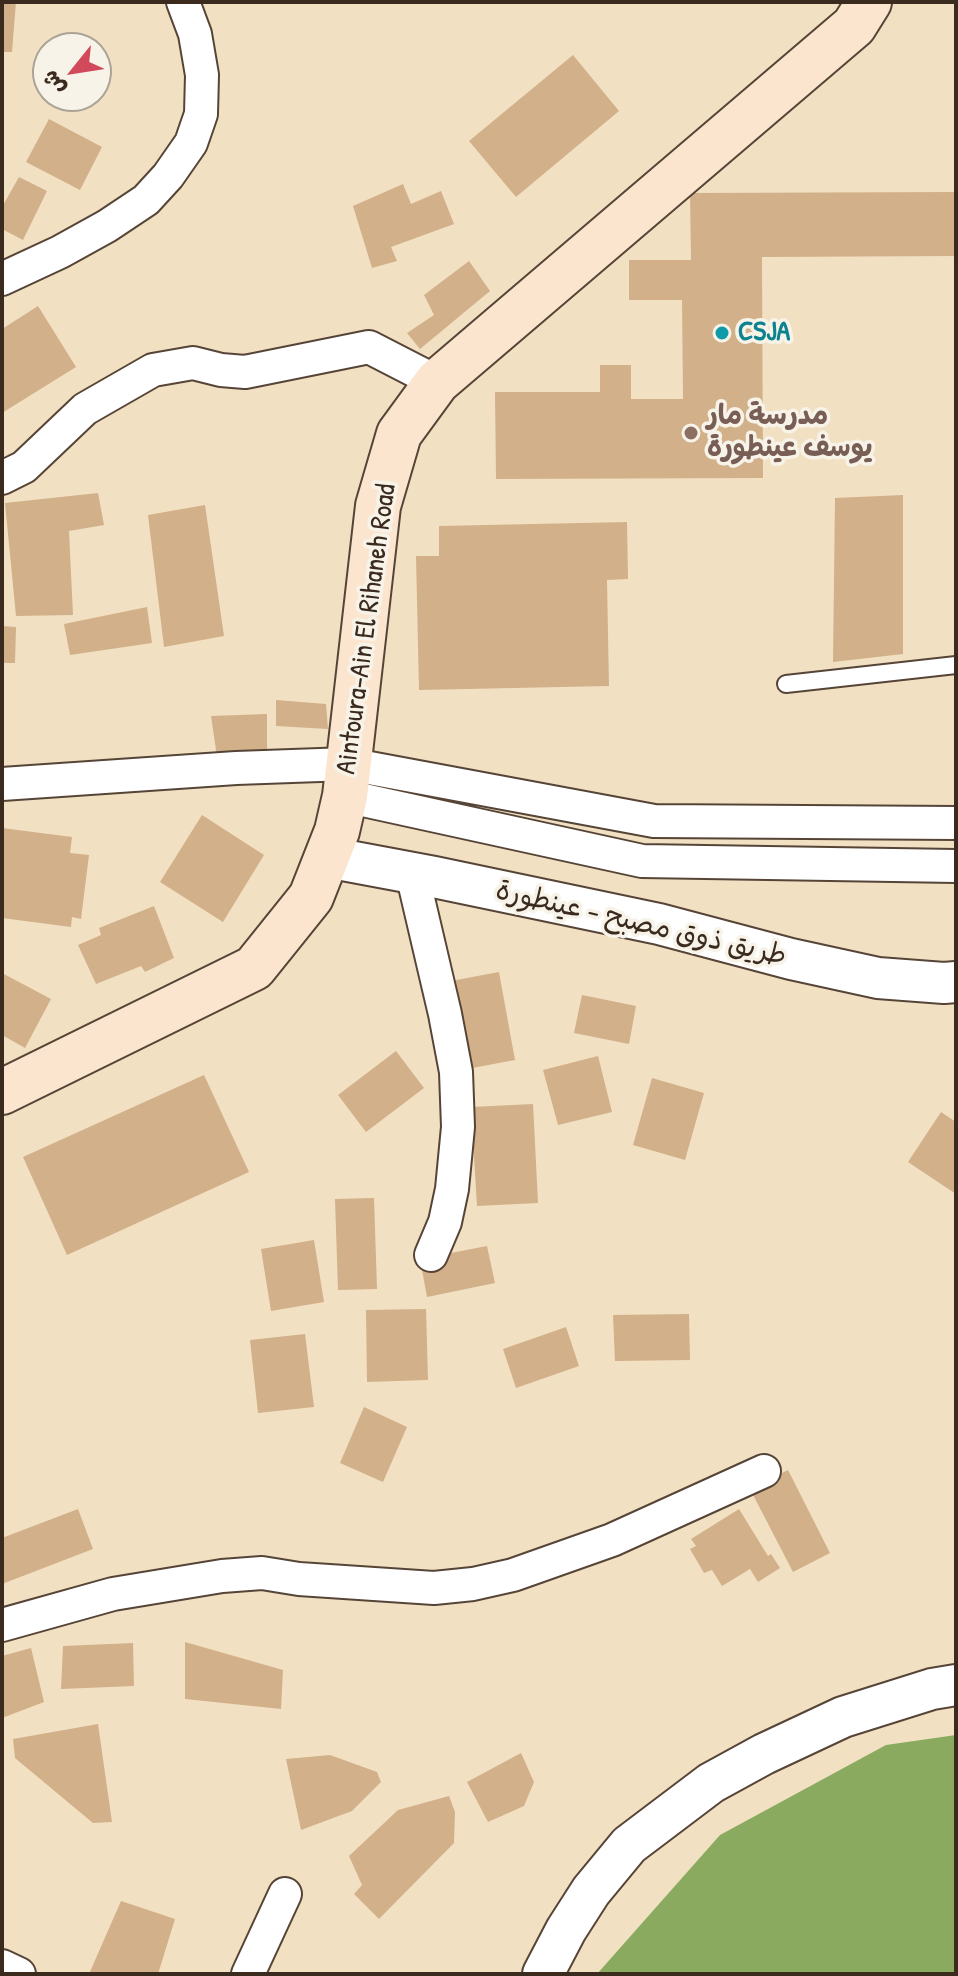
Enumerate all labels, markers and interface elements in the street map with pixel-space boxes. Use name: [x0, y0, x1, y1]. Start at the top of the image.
north arrow: [32, 32, 112, 112]
text: ش: [34, 65, 72, 101]
place label: CSJA: [738, 316, 790, 350]
marker: CSJA: [713, 324, 731, 342]
place label: مدرسة مار يوسف عينطورة: [707, 400, 873, 466]
marker: مدرسة مار يوسف عينطورة: [682, 424, 700, 442]
street label: Aintoura-Ain El Rihaneh Road: [330, 482, 404, 776]
street label: طريق ذوق مصبح – عينطورة: [492, 874, 790, 974]

